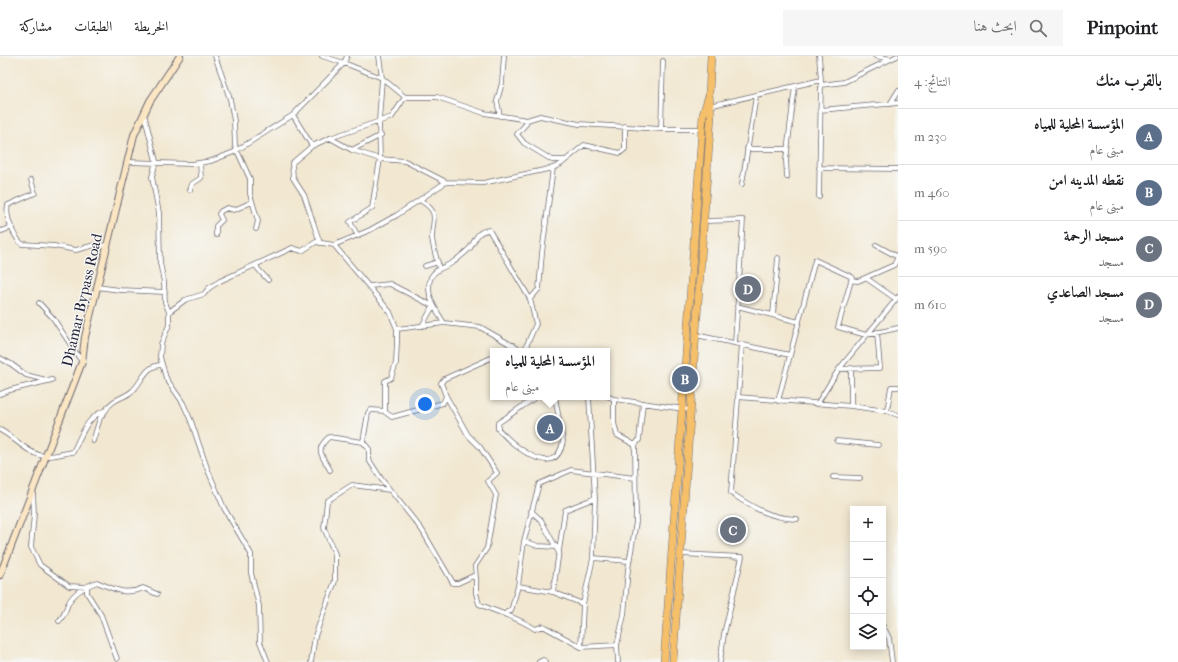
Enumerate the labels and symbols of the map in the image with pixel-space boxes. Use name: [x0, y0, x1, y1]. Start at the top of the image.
street label: Dhamar Bypass Road: [58, 231, 106, 368]
pin: D: [735, 274, 761, 304]
pin: B: [672, 364, 698, 394]
your location: [415, 394, 435, 414]
pin: A: [537, 413, 563, 443]
pin: C: [720, 515, 746, 545]

